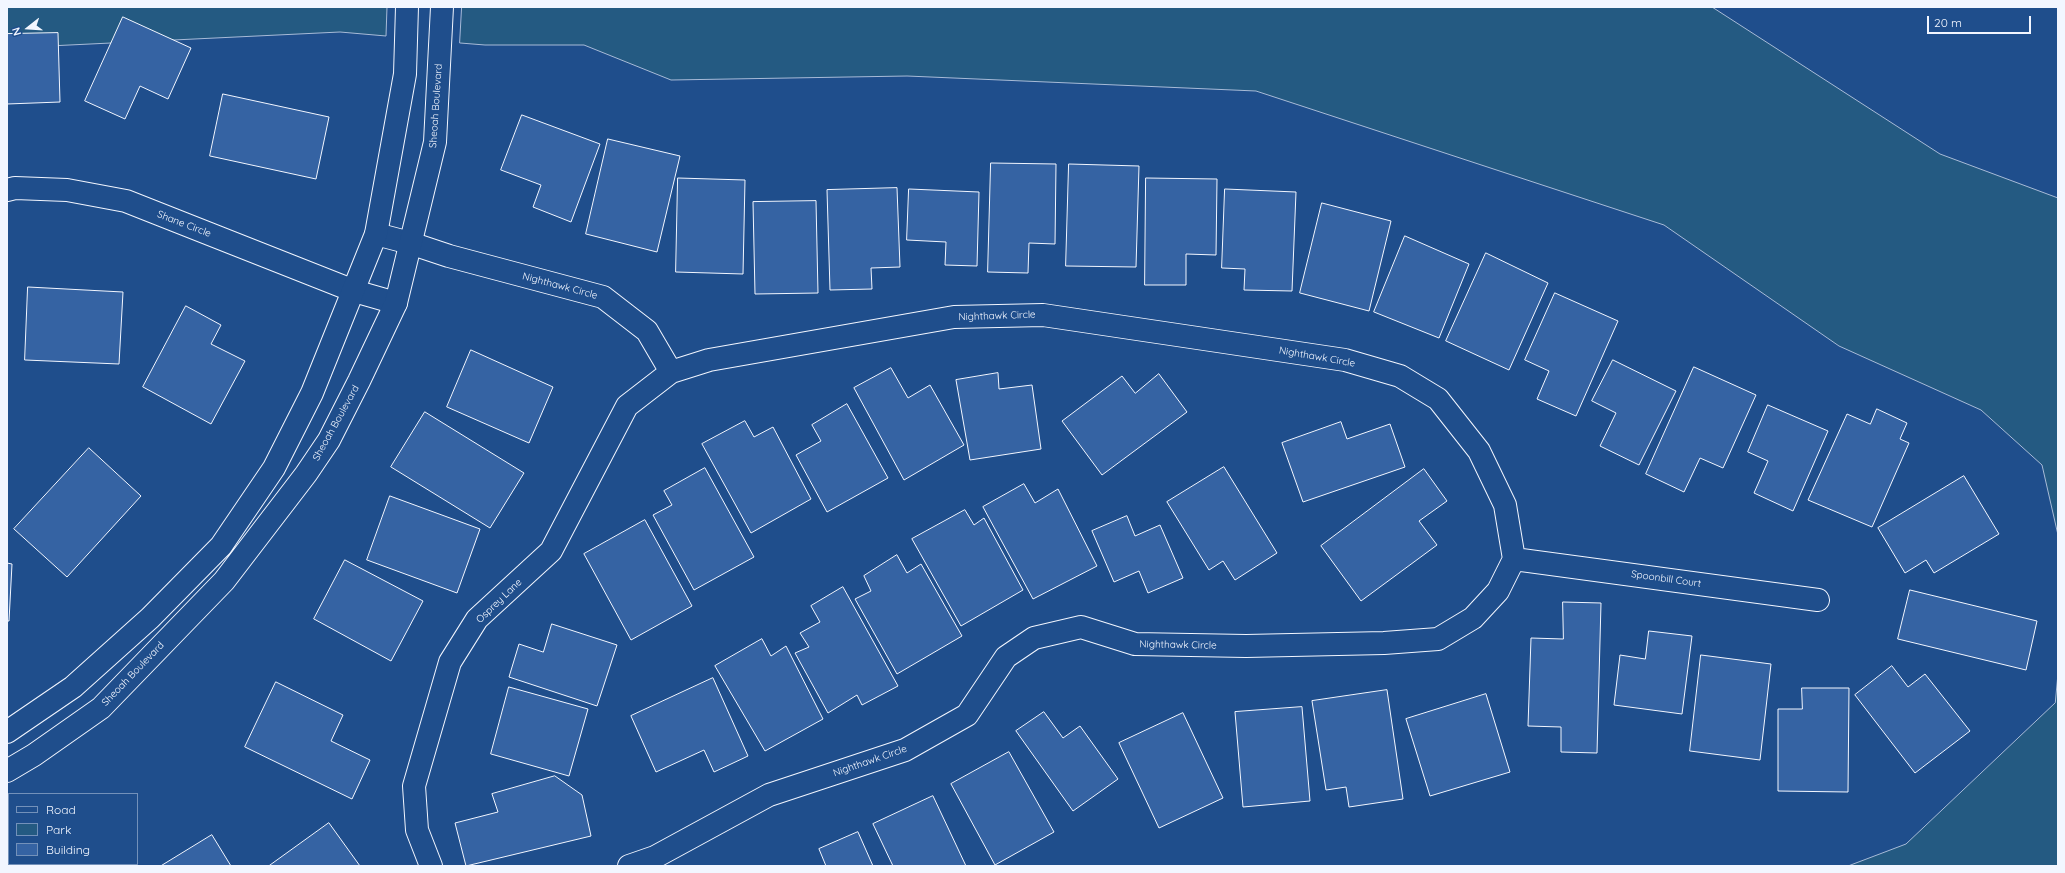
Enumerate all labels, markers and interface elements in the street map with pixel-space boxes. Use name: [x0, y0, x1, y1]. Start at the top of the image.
north arrow: [8, 8, 48, 48]
scale bar: [1929, 8, 2033, 34]
text: 20 m: [1934, 15, 1962, 30]
text: N: [9, 26, 24, 37]
street label: Sheoah Boulevard: [427, 63, 445, 149]
street label: Shane Circle: [155, 208, 213, 240]
street label: Nighthawk Circle: [521, 270, 599, 302]
street label: Nighthawk Circle: [958, 309, 1036, 323]
street label: Nighthawk Circle: [1278, 344, 1356, 370]
street label: Sheoah Boulevard: [310, 383, 362, 463]
street label: Spoonbill Court: [1630, 568, 1702, 590]
street label: Osprey Lane: [474, 576, 524, 626]
street label: Nighthawk Circle: [1139, 638, 1217, 652]
street label: Sheoah Boulevard: [99, 639, 167, 709]
street label: Nighthawk Circle: [831, 743, 909, 779]
legend: [8, 793, 138, 865]
text: Road: [46, 802, 76, 817]
text: Park: [46, 822, 71, 837]
text: Building: [46, 842, 90, 857]

